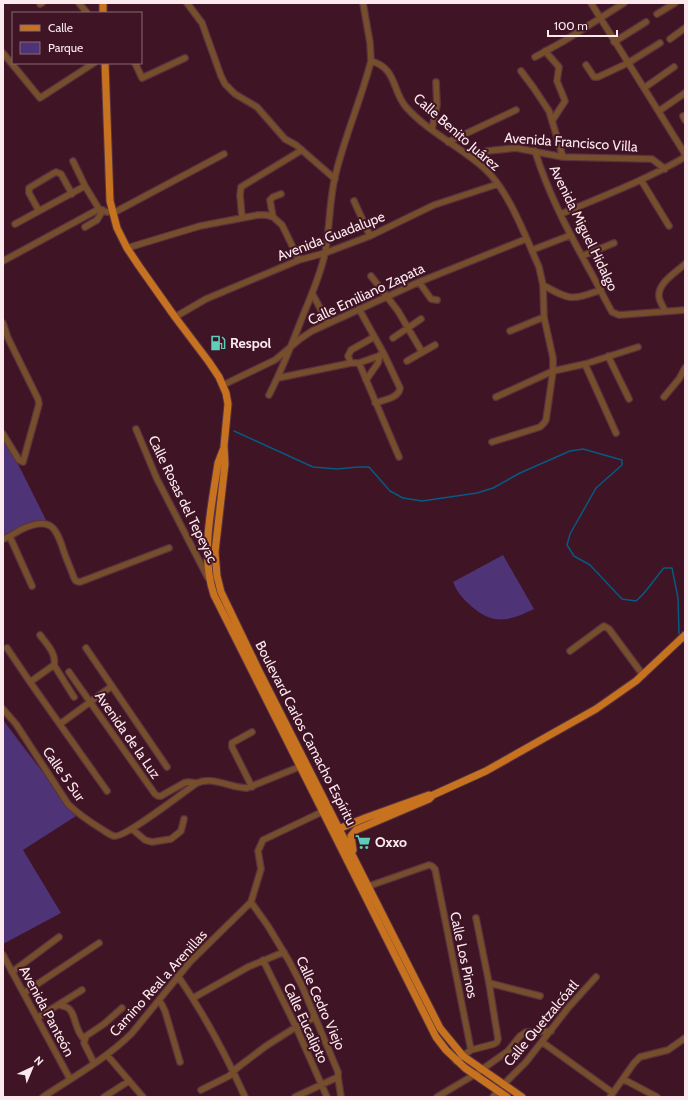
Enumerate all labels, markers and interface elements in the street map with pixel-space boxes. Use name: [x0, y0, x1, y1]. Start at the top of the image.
legend: [12, 12, 142, 64]
scale bar: [548, 12, 617, 38]
text: 100 m: [554, 18, 588, 33]
text: Calle: [48, 20, 73, 35]
text: Parque: [48, 40, 83, 55]
street label: Calle Benito Juárez: [410, 89, 505, 175]
street label: Avenida Francisco Villa: [504, 128, 639, 156]
street label: Avenida Miguel Hidalgo: [546, 162, 622, 294]
street label: Avenida Guadalupe: [275, 207, 387, 265]
street label: Calle Emiliano Zapata: [305, 259, 428, 329]
fuel station icon: Respol: [209, 334, 227, 352]
place label: Respol: [230, 334, 272, 352]
street label: Calle Rosas del Tepeyac: [144, 432, 222, 566]
street label: Boulevard Carlos Camacho Espíritu: [251, 638, 361, 828]
street label: Avenida de la Luz: [91, 688, 165, 783]
street label: Calle 5 Sur: [39, 743, 90, 805]
supermarket icon: Oxxo: [354, 833, 372, 851]
place label: Oxxo: [375, 833, 407, 851]
street label: Calle Los Pinos: [446, 910, 482, 1000]
street label: Camino Real a Arenillas: [105, 926, 211, 1040]
street label: Calle Cedro Viejo: [292, 953, 350, 1053]
street label: Avenida Panteón: [16, 963, 79, 1060]
street label: Calle Quetzalcóatl: [500, 976, 583, 1070]
street label: Calle Eucalipto: [280, 980, 333, 1066]
north arrow: [12, 1048, 52, 1088]
text: N: [31, 1053, 47, 1069]

